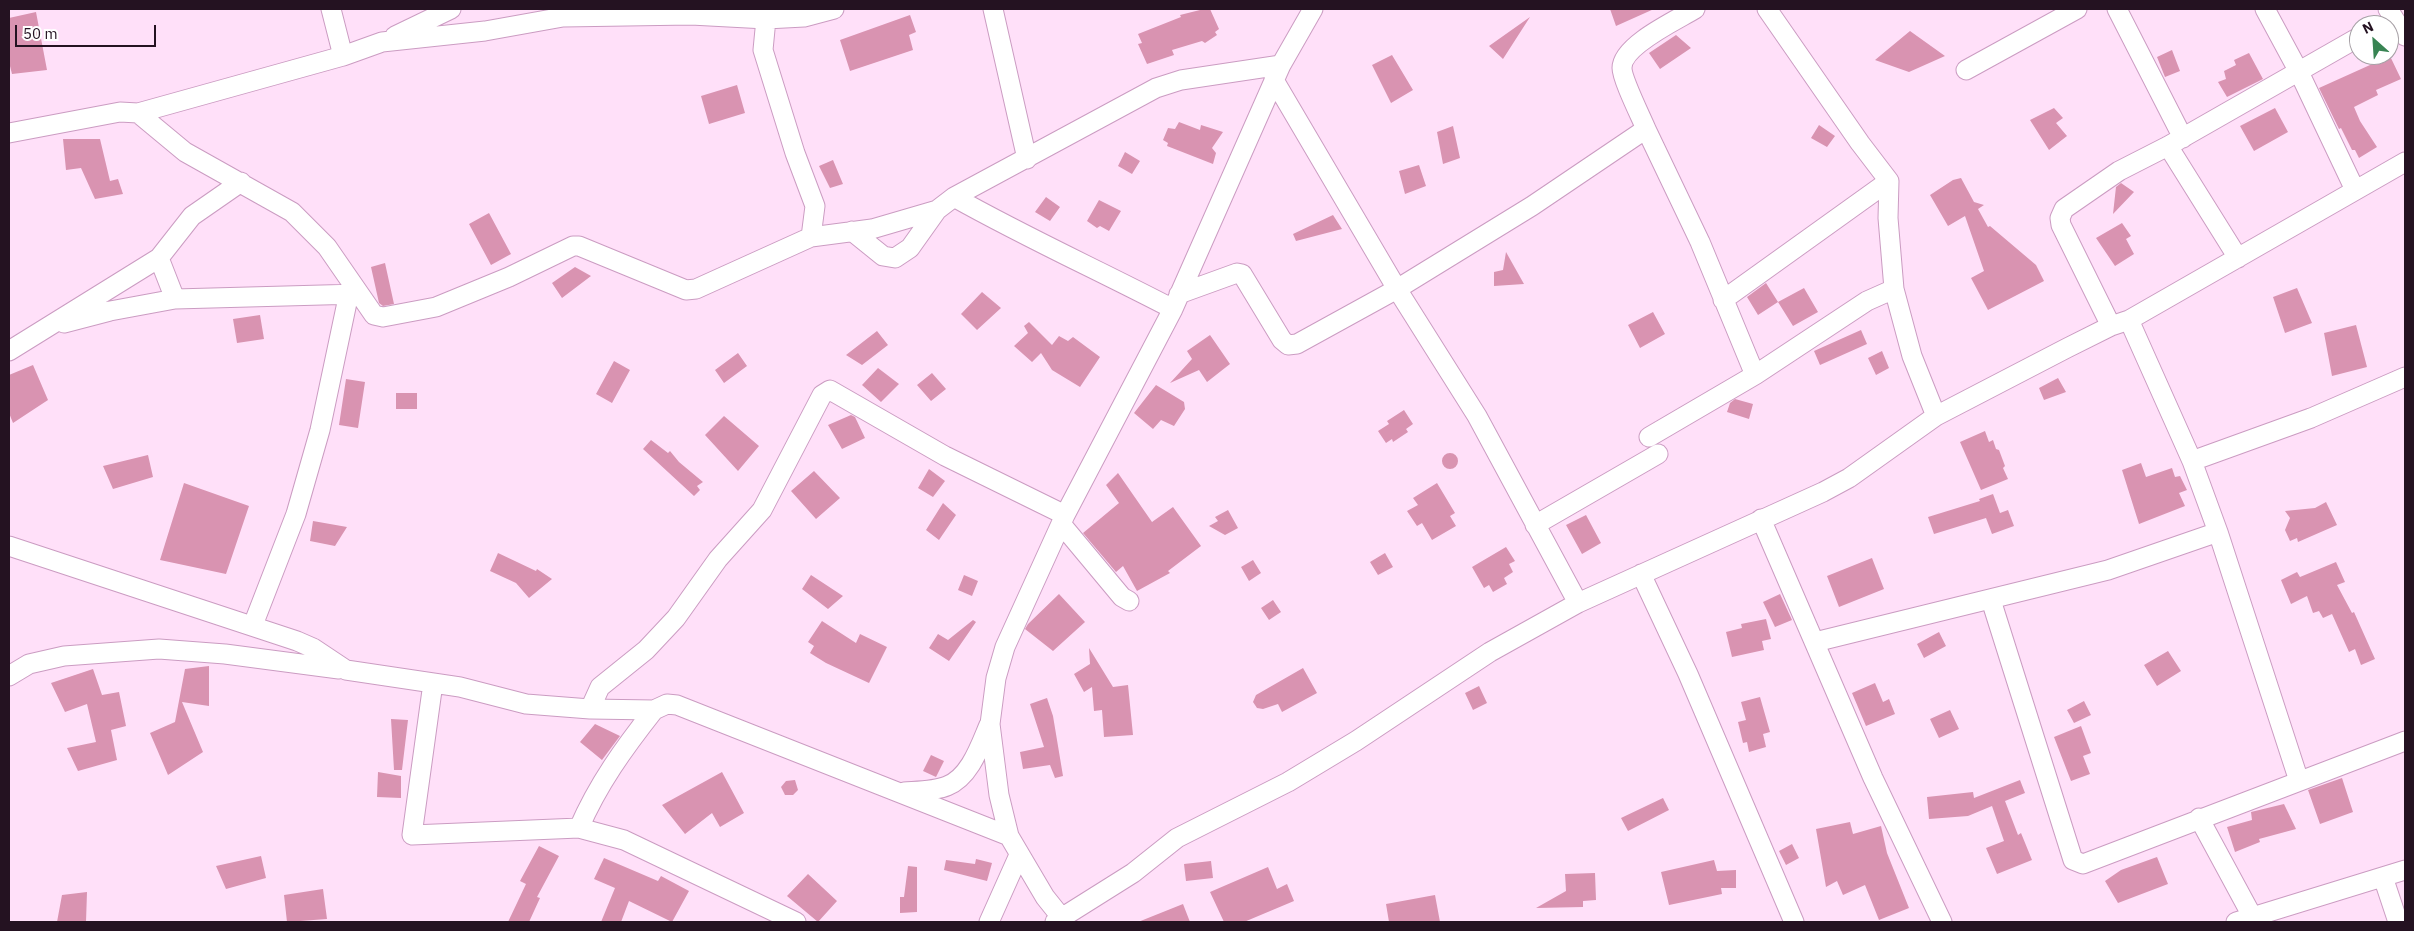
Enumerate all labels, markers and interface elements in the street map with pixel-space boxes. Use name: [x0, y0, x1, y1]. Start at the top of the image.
scale bar: [18, 15, 159, 47]
north arrow: [2349, 15, 2399, 65]
text: N: [2359, 17, 2376, 38]
text: 50 m: [23, 24, 58, 43]

